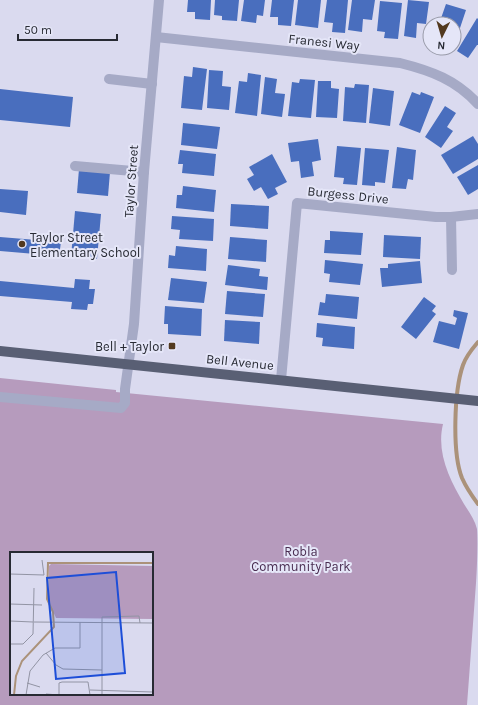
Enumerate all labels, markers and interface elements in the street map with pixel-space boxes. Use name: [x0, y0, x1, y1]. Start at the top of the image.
scale bar: [18, 16, 117, 42]
north arrow: [422, 16, 462, 56]
text: 50 m: [24, 23, 52, 37]
street label: Franesi Way: [288, 31, 360, 53]
text: N: [437, 39, 446, 52]
street label: Taylor Street: [121, 144, 141, 218]
street label: Burgess Drive: [307, 183, 390, 207]
place label: Taylor Street Elementary School: [30, 230, 140, 260]
marker: Taylor Street Elementary School: [17, 239, 27, 249]
place label: Bell + Taylor: [95, 339, 164, 354]
marker: Bell + Taylor: [167, 341, 177, 351]
street label: Bell Avenue: [205, 351, 275, 373]
park label: Robla Community Park: [251, 544, 351, 574]
inset map: [10, 552, 153, 695]

